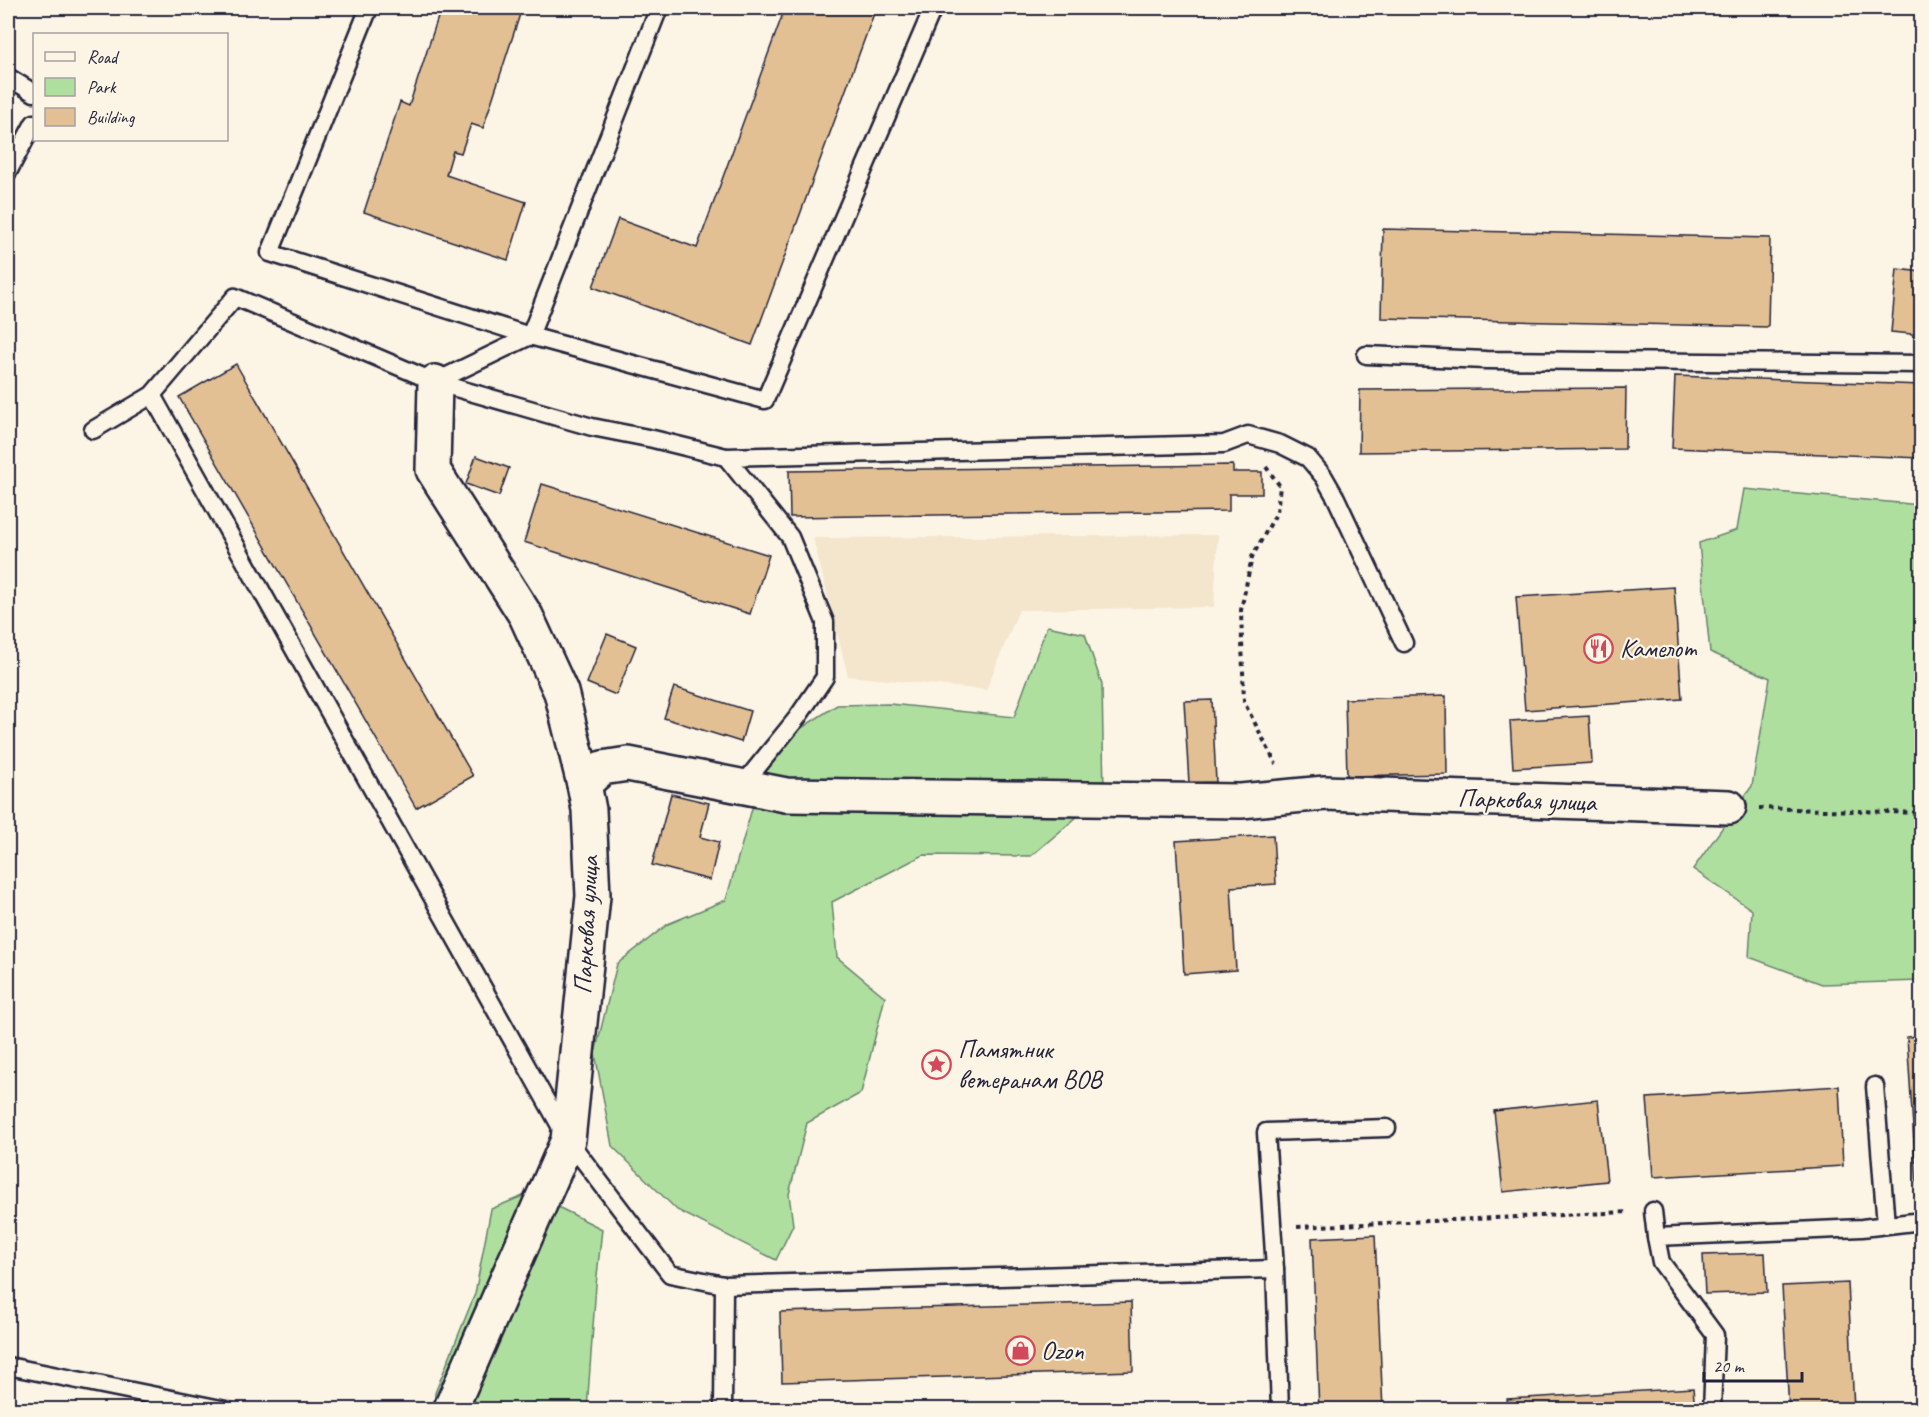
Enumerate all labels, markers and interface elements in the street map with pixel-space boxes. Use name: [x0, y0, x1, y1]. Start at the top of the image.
legend: [33, 33, 228, 141]
text: Road: [87, 46, 120, 68]
text: Park: [87, 76, 117, 98]
text: Building: [87, 106, 136, 128]
restaurant icon: Камелот: [1583, 632, 1615, 664]
place label: Камелот: [1620, 632, 1698, 665]
street label: Парковая улица: [1457, 781, 1598, 819]
street label: Парковая улица: [566, 853, 606, 995]
place label: Памятник ветеранам ВОВ: [958, 1033, 1104, 1096]
place icon: Памятник ветеранам ВОВ: [921, 1048, 953, 1080]
shop icon: Ozon: [1004, 1334, 1036, 1366]
place label: Ozon: [1041, 1334, 1084, 1367]
scale bar: [1704, 1345, 1802, 1383]
text: 20 m: [1713, 1355, 1746, 1377]

